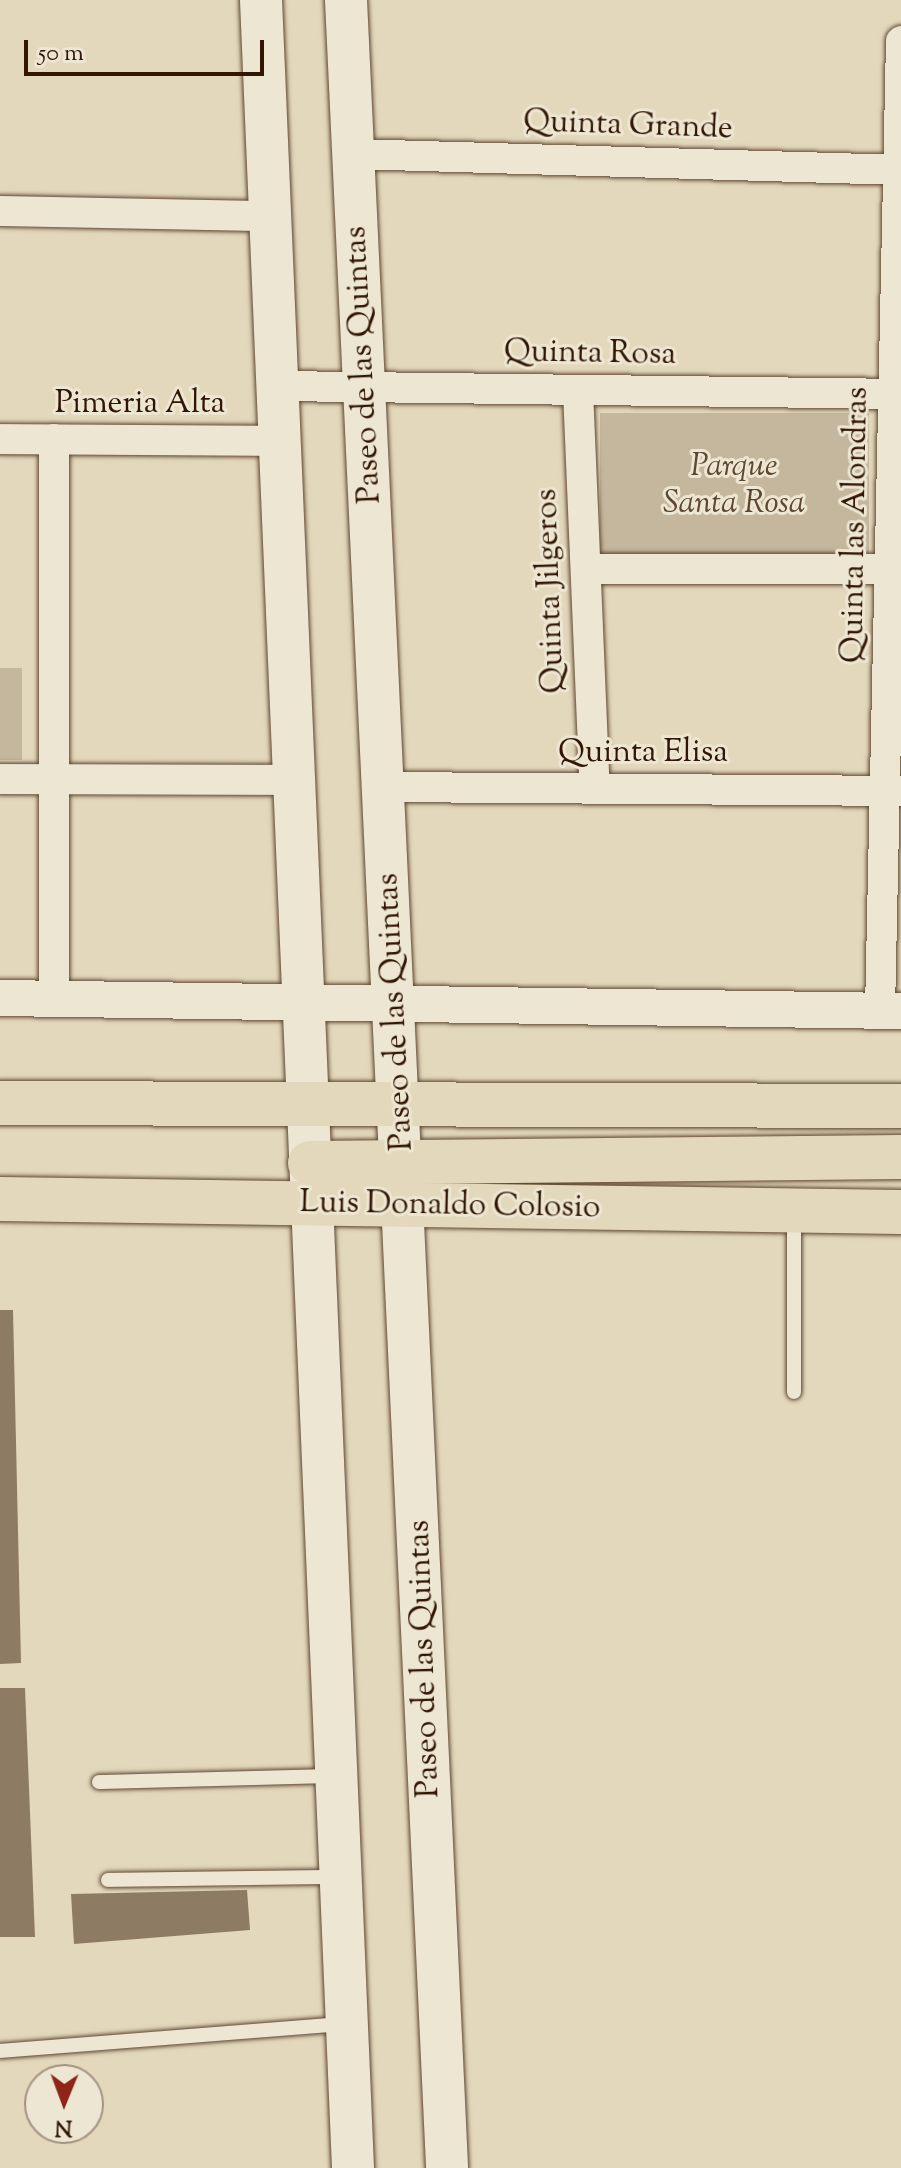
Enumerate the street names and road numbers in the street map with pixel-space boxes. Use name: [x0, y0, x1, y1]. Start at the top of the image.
street label: Quinta Grande: [523, 103, 733, 149]
street label: Paseo de las Quintas: [338, 225, 390, 505]
street label: Quinta Rosa: [504, 333, 676, 375]
street label: Pimeria Alta: [55, 385, 225, 423]
street label: Quinta las Alondras: [834, 387, 878, 663]
street label: Quinta Jilgeros: [528, 488, 574, 694]
street label: Quinta Elisa: [558, 734, 728, 772]
street label: Paseo de las Quintas: [370, 872, 422, 1152]
street label: Luis Donaldo Colosio: [299, 1184, 601, 1228]
street label: Paseo de las Quintas: [401, 1519, 449, 1799]

